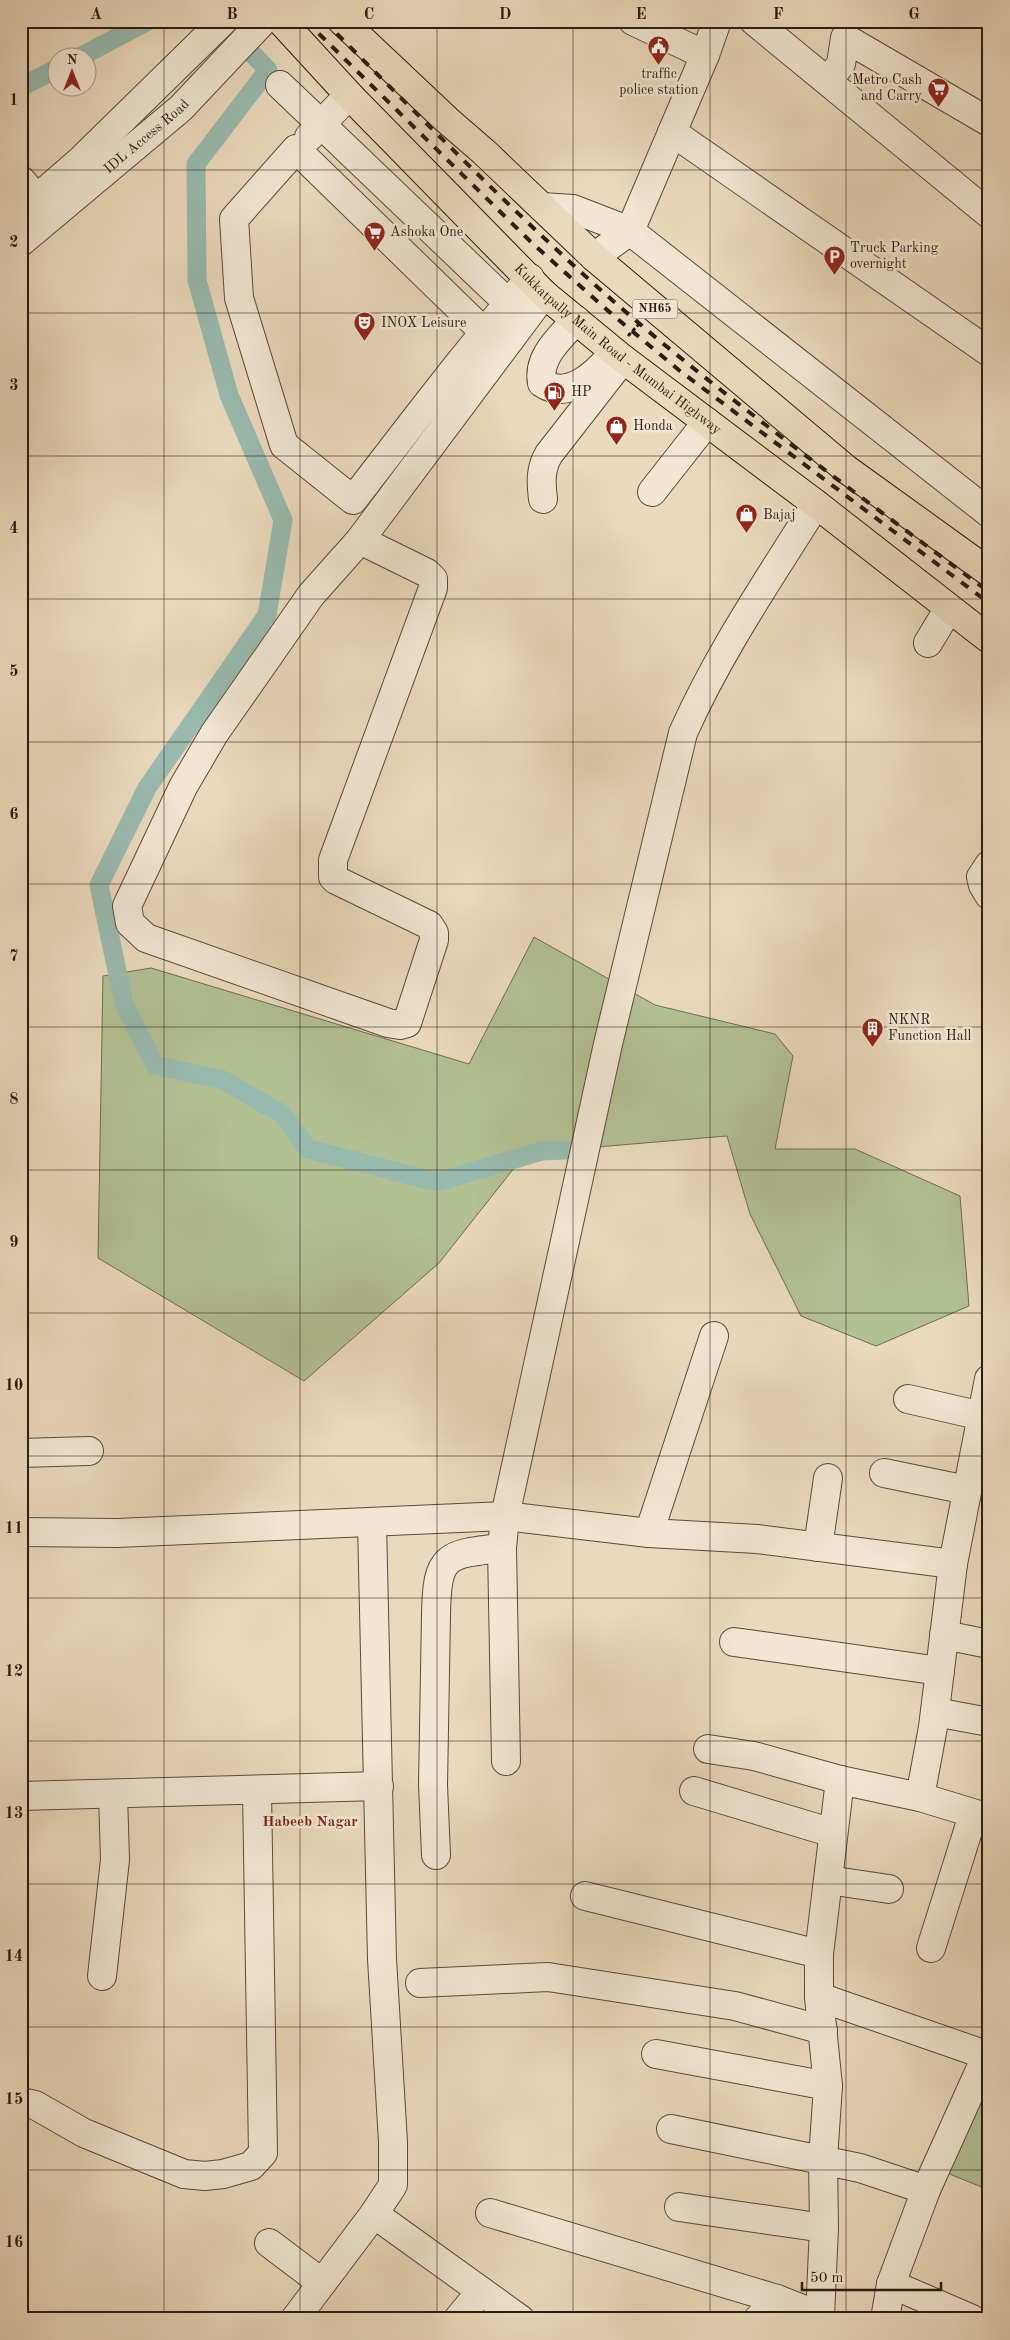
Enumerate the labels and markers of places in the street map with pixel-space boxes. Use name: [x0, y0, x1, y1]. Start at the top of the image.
public building icon: traffic police station: [647, 34, 671, 65]
place label: traffic police station: [619, 67, 699, 97]
place label: Metro Cash and Carry: [852, 73, 923, 103]
supermarket icon: Metro Cash and Carry: [926, 76, 950, 107]
supermarket icon: Ashoka One: [362, 220, 386, 251]
place label: Ashoka One: [390, 225, 463, 239]
place label: Truck Parking overnight: [850, 241, 939, 271]
parking icon: Truck Parking overnight: [822, 244, 846, 275]
theatre icon: INOX Leisure: [353, 311, 377, 342]
place label: INOX Leisure: [381, 316, 466, 330]
fuel station icon: HP: [543, 380, 567, 411]
place label: HP: [571, 385, 592, 399]
shop icon: Honda: [605, 414, 629, 445]
place label: Honda: [633, 419, 673, 433]
shop icon: Bajaj: [735, 503, 759, 534]
place label: Bajaj: [763, 508, 795, 522]
place label: NKNR Function Hall: [888, 1013, 971, 1043]
building icon: NKNR Function Hall: [860, 1016, 884, 1047]

